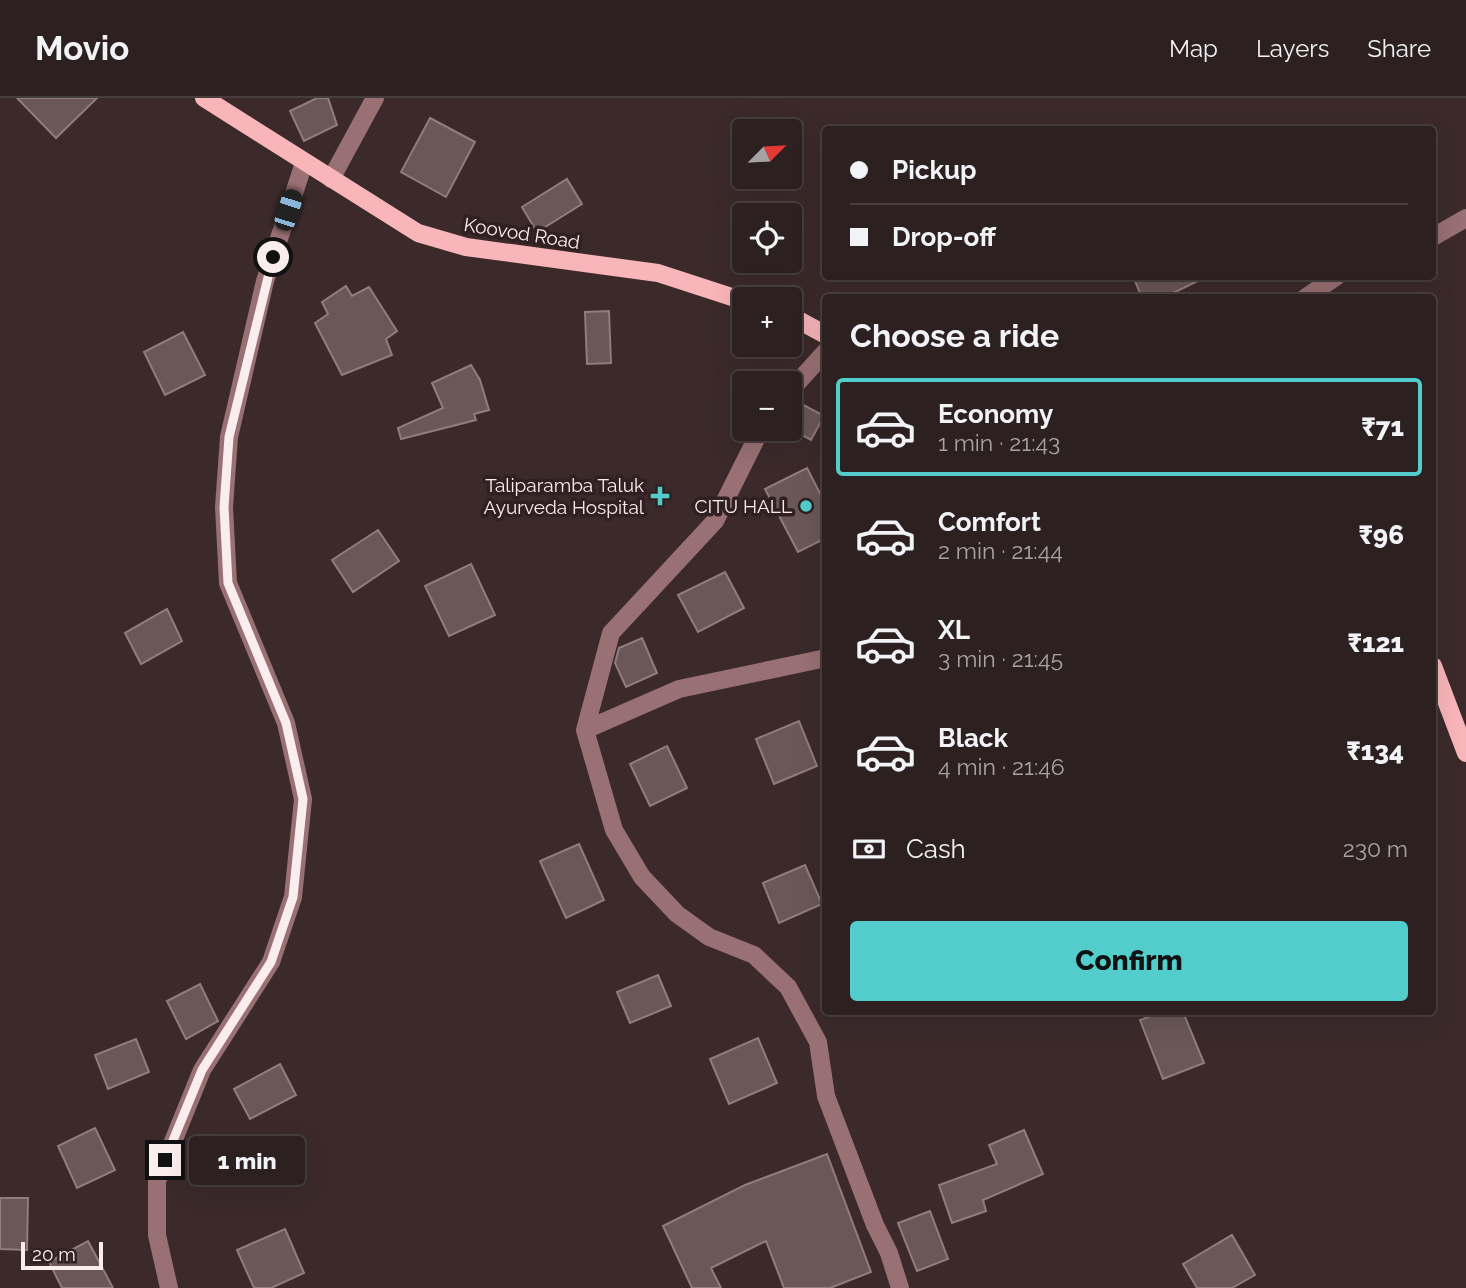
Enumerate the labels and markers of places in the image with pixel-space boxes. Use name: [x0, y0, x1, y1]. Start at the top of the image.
place label: Taliparamba Taluk Ayurveda Hospital: [484, 474, 645, 518]
marker: Taliparamba Taluk Ayurveda Hospital: [650, 486, 670, 506]
place label: CITU HALL: [694, 495, 792, 517]
marker: CITU HALL: [798, 498, 814, 514]

